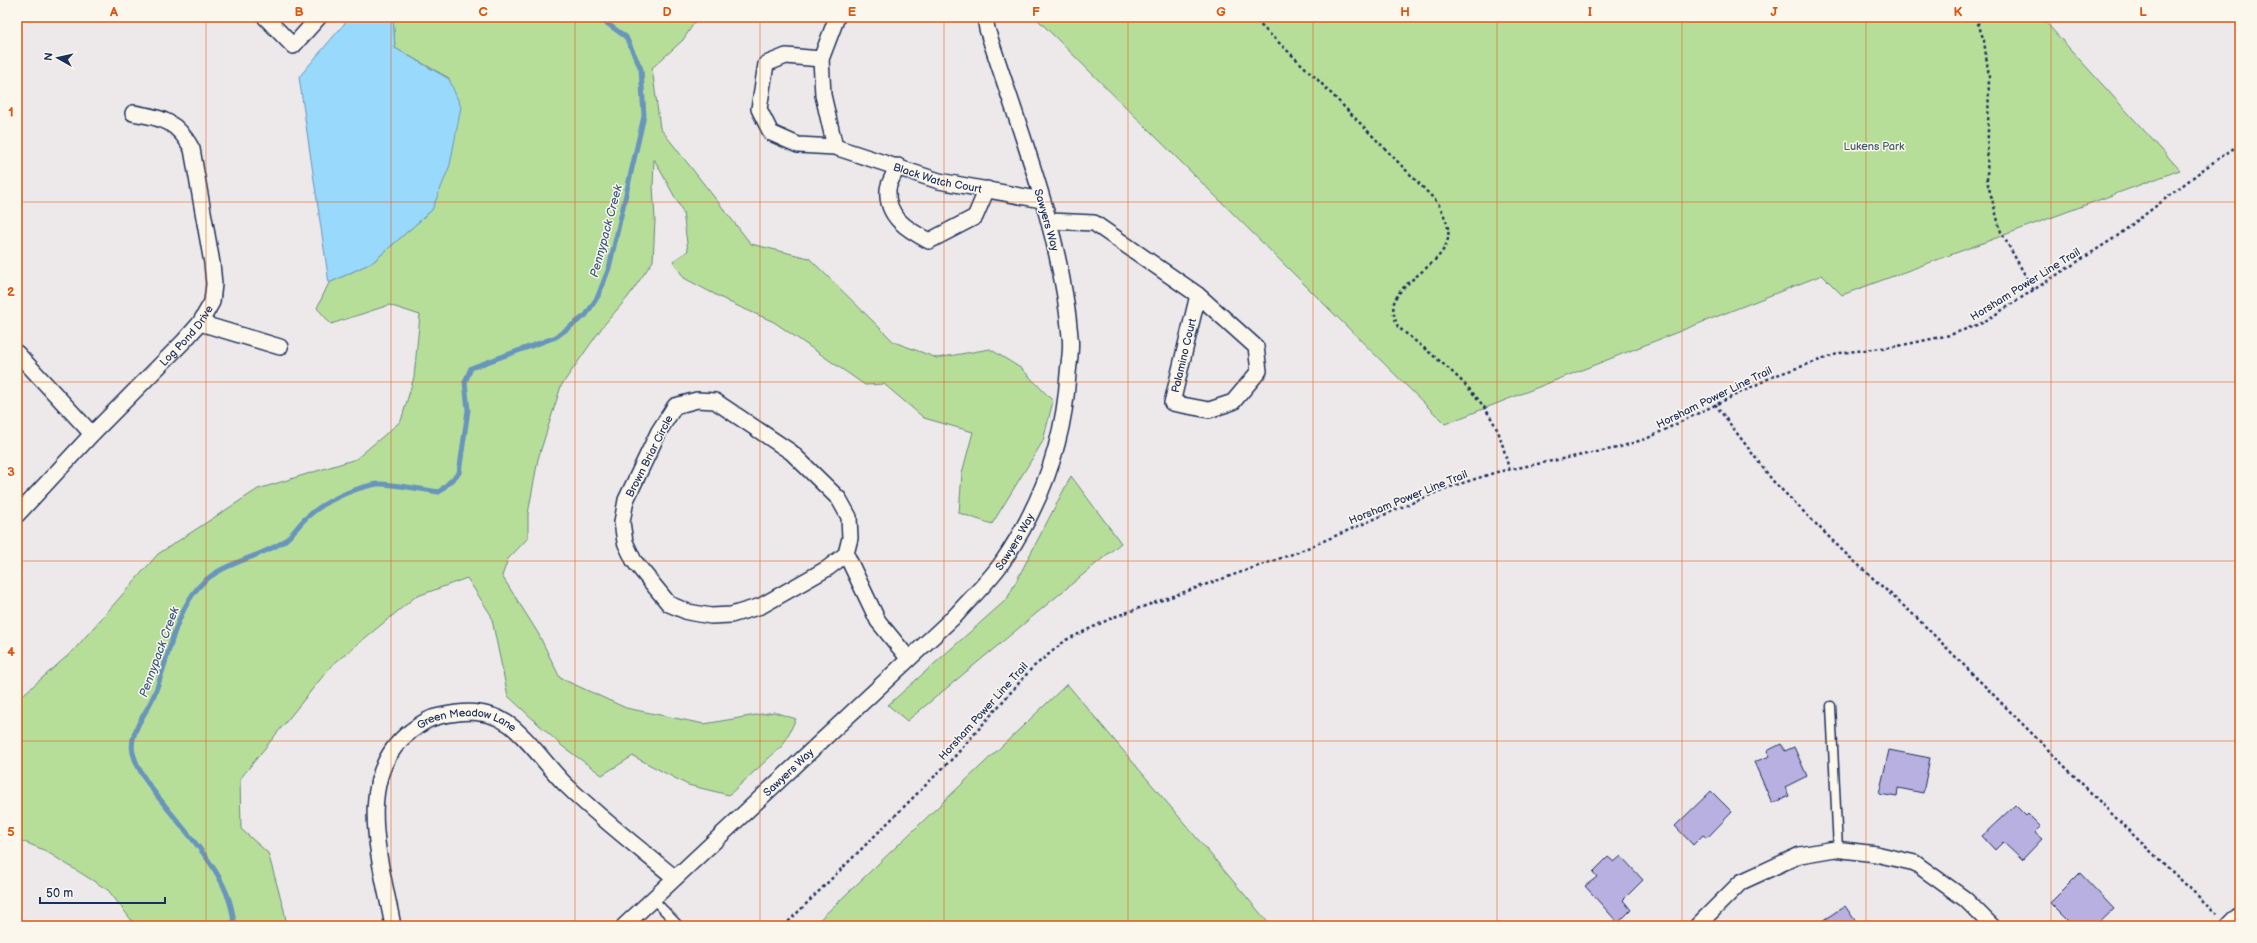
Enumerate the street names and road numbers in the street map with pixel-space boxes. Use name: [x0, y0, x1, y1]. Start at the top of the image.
street label: Black Watch Court: [892, 160, 983, 196]
street label: Sawyers Way: [1031, 188, 1062, 253]
street label: Horsham Power Line Trail: [1968, 245, 2082, 324]
street label: Log Pond Drive: [157, 303, 216, 369]
street label: Palamino Court: [1169, 316, 1199, 394]
street label: Horsham Power Line Trail: [1654, 364, 1774, 431]
street label: Brown Briar Circle: [623, 413, 676, 499]
street label: Horsham Power Line Trail: [1347, 468, 1469, 527]
street label: Sawyers Way: [993, 511, 1037, 573]
street label: Horsham Power Line Trail: [936, 660, 1031, 763]
street label: Green Meadow Lane: [414, 723, 518, 741]
street label: Sawyers Way: [761, 746, 816, 799]

